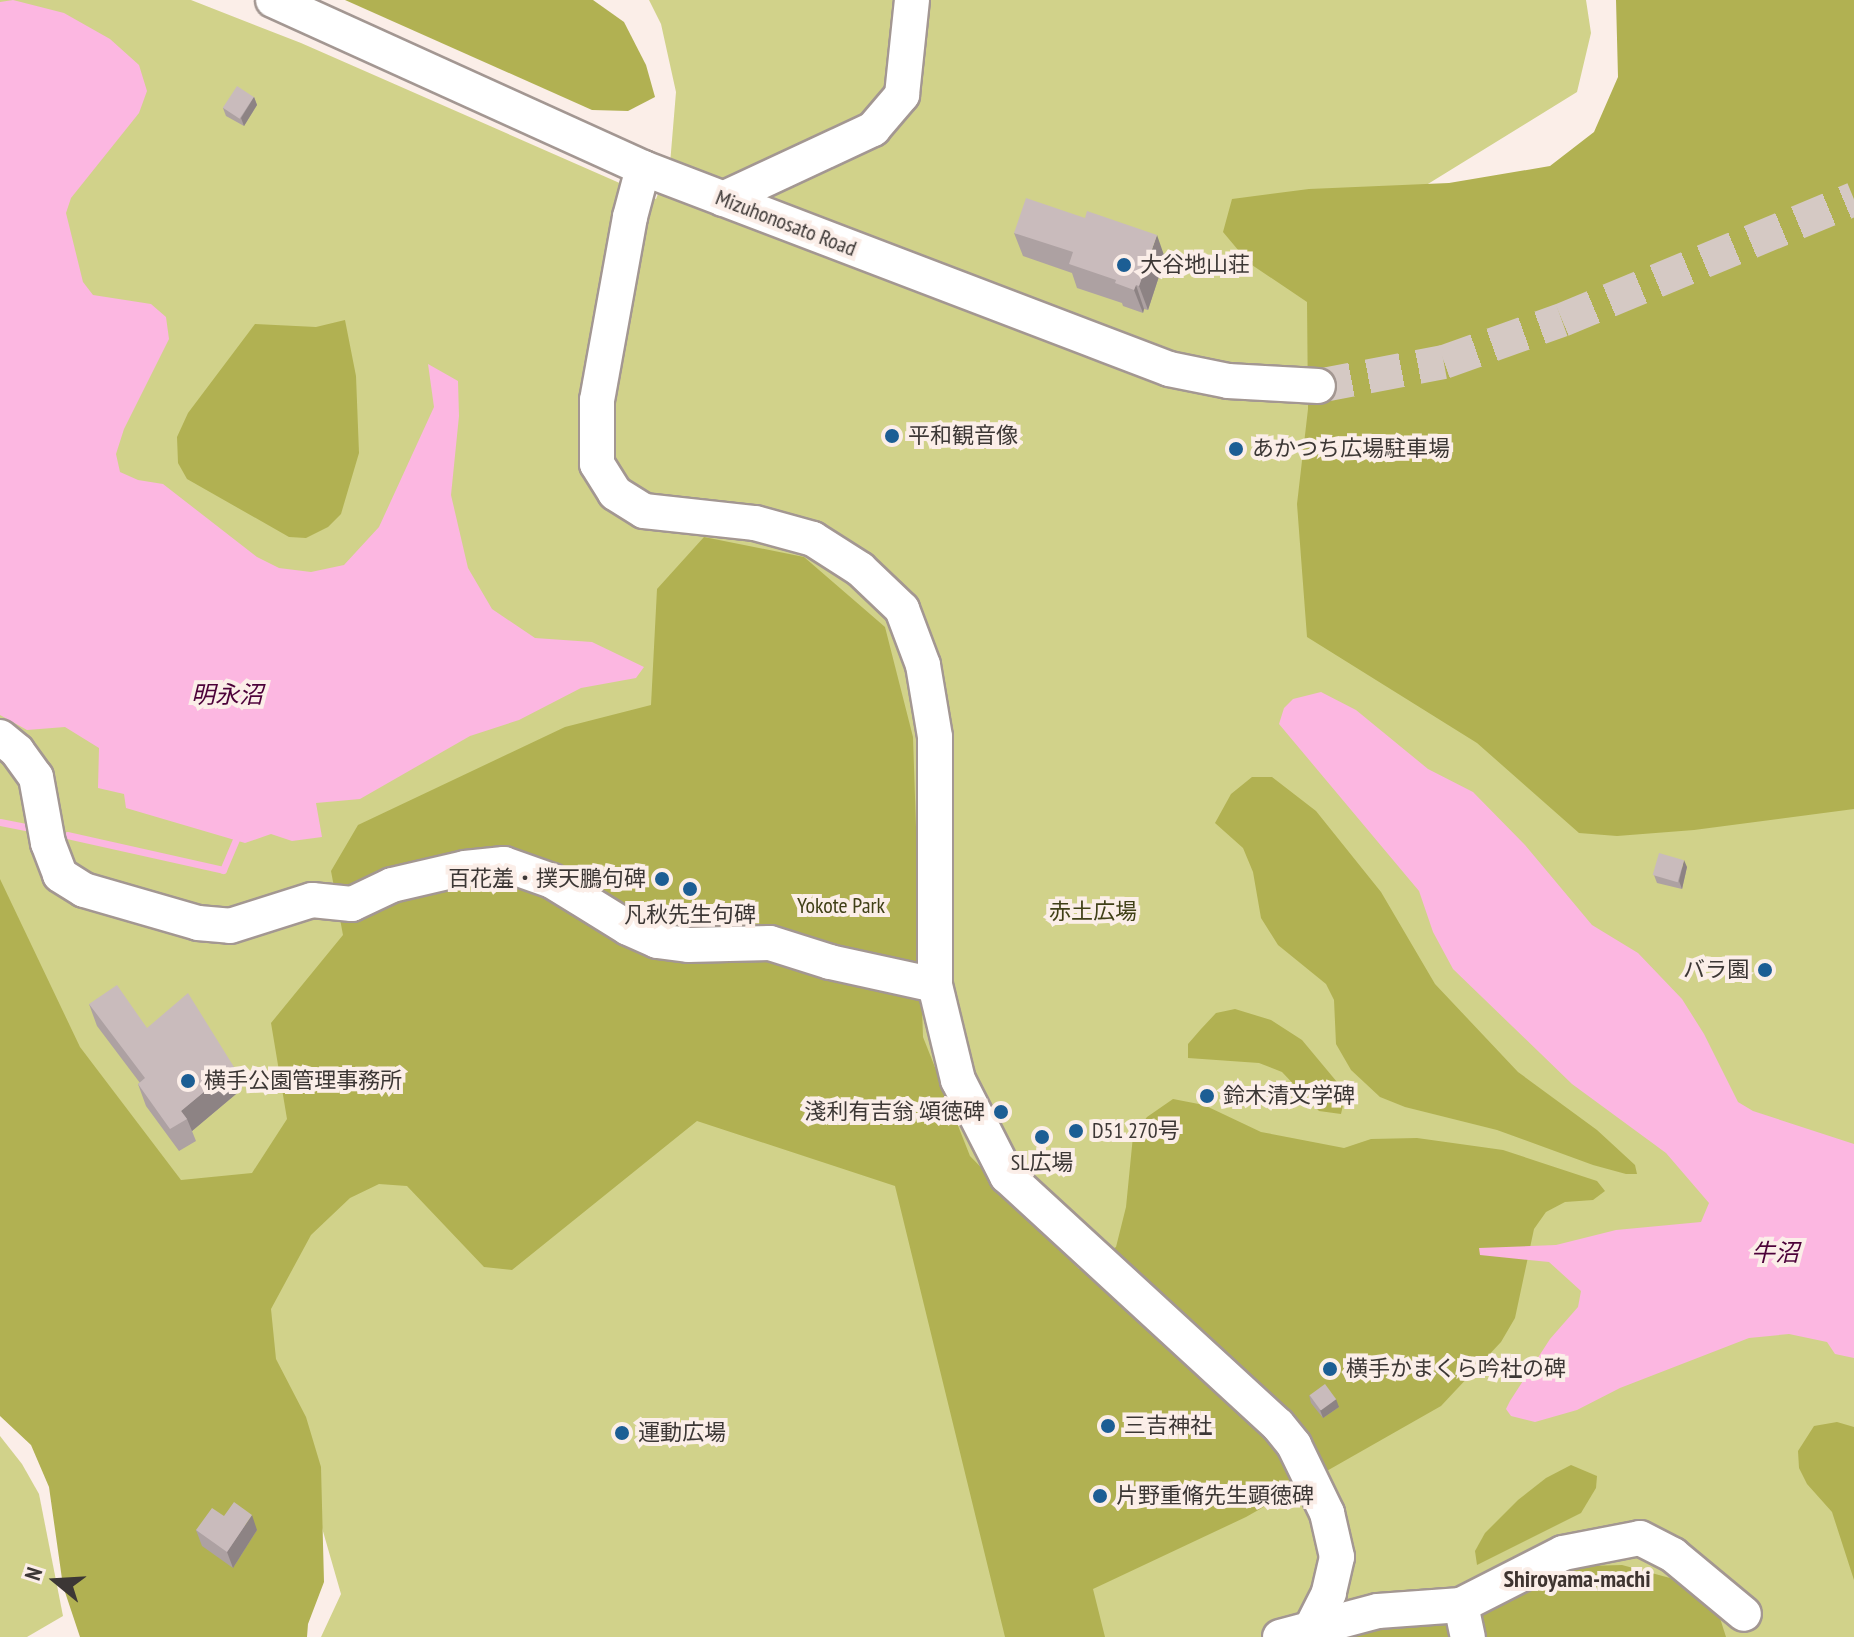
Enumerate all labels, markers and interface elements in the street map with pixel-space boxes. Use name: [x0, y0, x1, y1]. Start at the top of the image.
street label: Mizuhonosato Road: [712, 184, 860, 262]
place label: 大谷地山荘: [1140, 252, 1250, 278]
marker: 大谷地山荘: [1115, 256, 1133, 274]
place label: 平和観音像: [908, 423, 1018, 449]
marker: 平和観音像: [883, 427, 901, 445]
place label: あかつち広場駐車場: [1252, 436, 1450, 462]
marker: あかつち広場駐車場: [1227, 440, 1245, 458]
water label: 明永沼: [191, 681, 263, 709]
place label: 百花羞・撲天鵬句碑: [448, 866, 646, 892]
marker: 百花羞・撲天鵬句碑: [653, 870, 671, 888]
marker: 凡秋先生句碑: [681, 880, 699, 898]
park label: Yokote Park: [797, 893, 885, 919]
park label: 赤土広場: [1049, 899, 1137, 925]
place label: 凡秋先生句碑: [624, 902, 756, 928]
place label: バラ園: [1683, 957, 1749, 983]
marker: バラ園: [1756, 961, 1774, 979]
place label: 横手公園管理事務所: [204, 1068, 402, 1094]
marker: 横手公園管理事務所: [179, 1072, 197, 1090]
place label: 鈴木清文学碑: [1223, 1083, 1355, 1109]
marker: 鈴木清文学碑: [1198, 1087, 1216, 1105]
place label: 淺利有吉翁 頌徳碑: [804, 1099, 985, 1125]
marker: 淺利有吉翁 頌徳碑: [992, 1103, 1010, 1121]
place label: D51 270号: [1092, 1118, 1180, 1144]
marker: D51 270号: [1067, 1122, 1085, 1140]
marker: SL広場: [1033, 1128, 1051, 1146]
place label: SL広場: [1011, 1150, 1073, 1176]
water label: 牛沼: [1751, 1239, 1799, 1267]
place label: 横手かまくら吟社の碑: [1346, 1356, 1566, 1382]
marker: 横手かまくら吟社の碑: [1321, 1360, 1339, 1378]
place label: 三吉神社: [1124, 1413, 1212, 1439]
marker: 三吉神社: [1099, 1417, 1117, 1435]
place label: 運動広場: [638, 1420, 726, 1446]
marker: 運動広場: [613, 1424, 631, 1442]
place label: 片野重脩先生顕徳碑: [1116, 1483, 1314, 1509]
marker: 片野重脩先生顕徳碑: [1091, 1487, 1109, 1505]
north arrow: [16, 1541, 96, 1621]
text: N: [18, 1564, 48, 1584]
district label: Shiroyama-machi: [1503, 1565, 1651, 1593]

